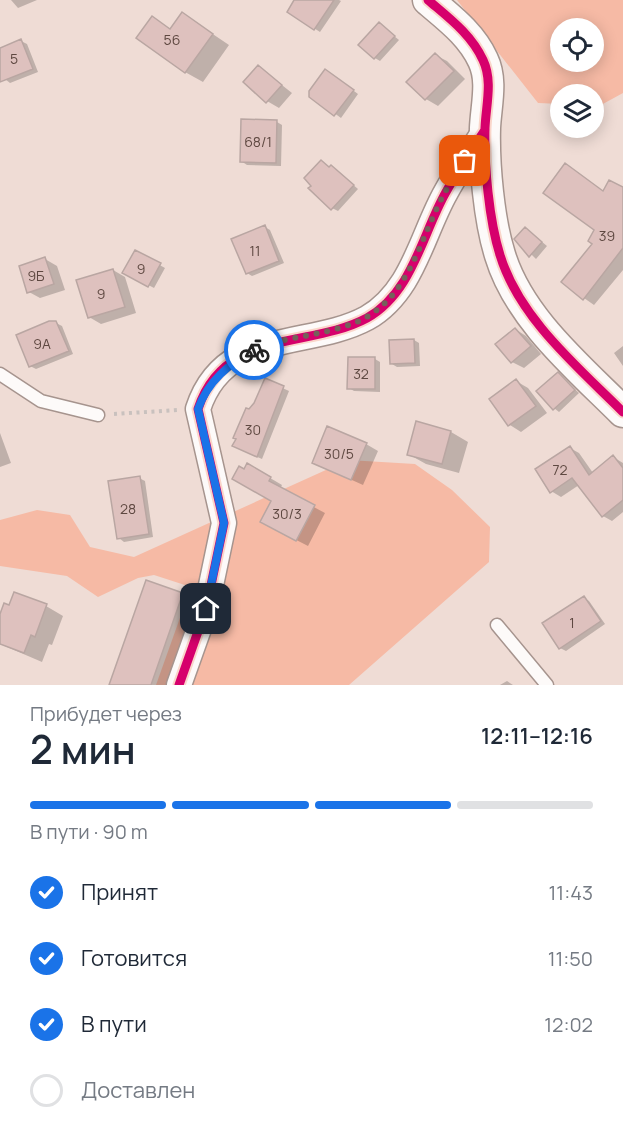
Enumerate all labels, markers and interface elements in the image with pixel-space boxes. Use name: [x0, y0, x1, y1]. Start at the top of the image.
map controls: [550, 18, 604, 138]
button: locate: [550, 18, 604, 72]
house number: 56: [164, 30, 180, 49]
house number: 5: [10, 49, 18, 68]
button: layers: [550, 84, 604, 138]
house number: 68/1: [244, 132, 272, 151]
pin: [439, 135, 490, 186]
icon: bag: [448, 144, 481, 177]
house number: 39: [599, 226, 615, 245]
house number: 11: [250, 241, 260, 260]
house number: 9: [137, 259, 145, 278]
house number: 9Б: [27, 266, 45, 285]
house number: 9: [97, 284, 105, 303]
courier: [224, 320, 284, 380]
house number: 9А: [33, 334, 51, 353]
icon: bike: [238, 334, 271, 367]
house number: 32: [353, 364, 369, 383]
house number: 30: [245, 420, 261, 439]
house number: 30/5: [324, 444, 354, 463]
house number: 72: [552, 460, 568, 479]
house number: 28: [120, 499, 136, 518]
house number: 30/3: [272, 504, 302, 523]
pin: [180, 583, 231, 634]
icon: home: [189, 592, 222, 625]
house number: 1: [569, 613, 575, 632]
text: Прибудет через: [30, 700, 182, 727]
text: 12:11–12:16: [481, 721, 593, 751]
text: 2 мин: [30, 722, 136, 776]
text: В пути · 90 m: [30, 818, 148, 845]
icon: check: [30, 876, 63, 909]
text: Принят: [81, 877, 158, 907]
text: 11:43: [549, 879, 593, 906]
icon: check: [30, 942, 63, 975]
text: Готовится: [81, 943, 187, 973]
text: 11:50: [548, 945, 593, 972]
icon: check: [30, 1008, 63, 1041]
text: В пути: [81, 1009, 147, 1039]
text: 12:02: [544, 1011, 593, 1038]
text: Доставлен: [81, 1075, 195, 1105]

